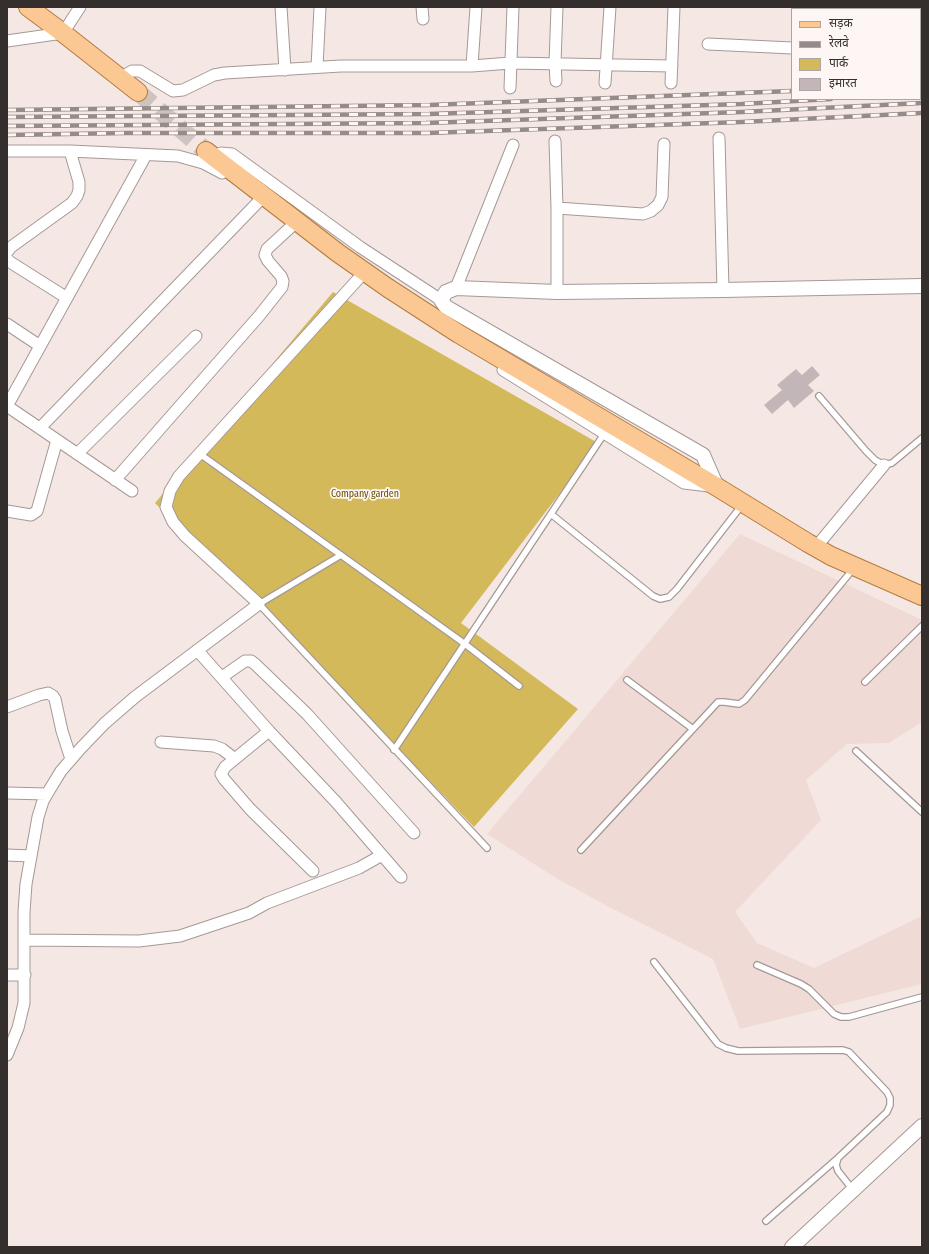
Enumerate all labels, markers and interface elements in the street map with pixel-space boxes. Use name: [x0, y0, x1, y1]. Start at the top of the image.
legend: [791, 8, 921, 100]
text: सड़क: [829, 16, 853, 30]
text: रेलवे: [829, 36, 849, 50]
text: पार्क: [829, 56, 848, 70]
text: इमारत: [829, 76, 857, 90]
park label: Company garden: [331, 488, 399, 500]

